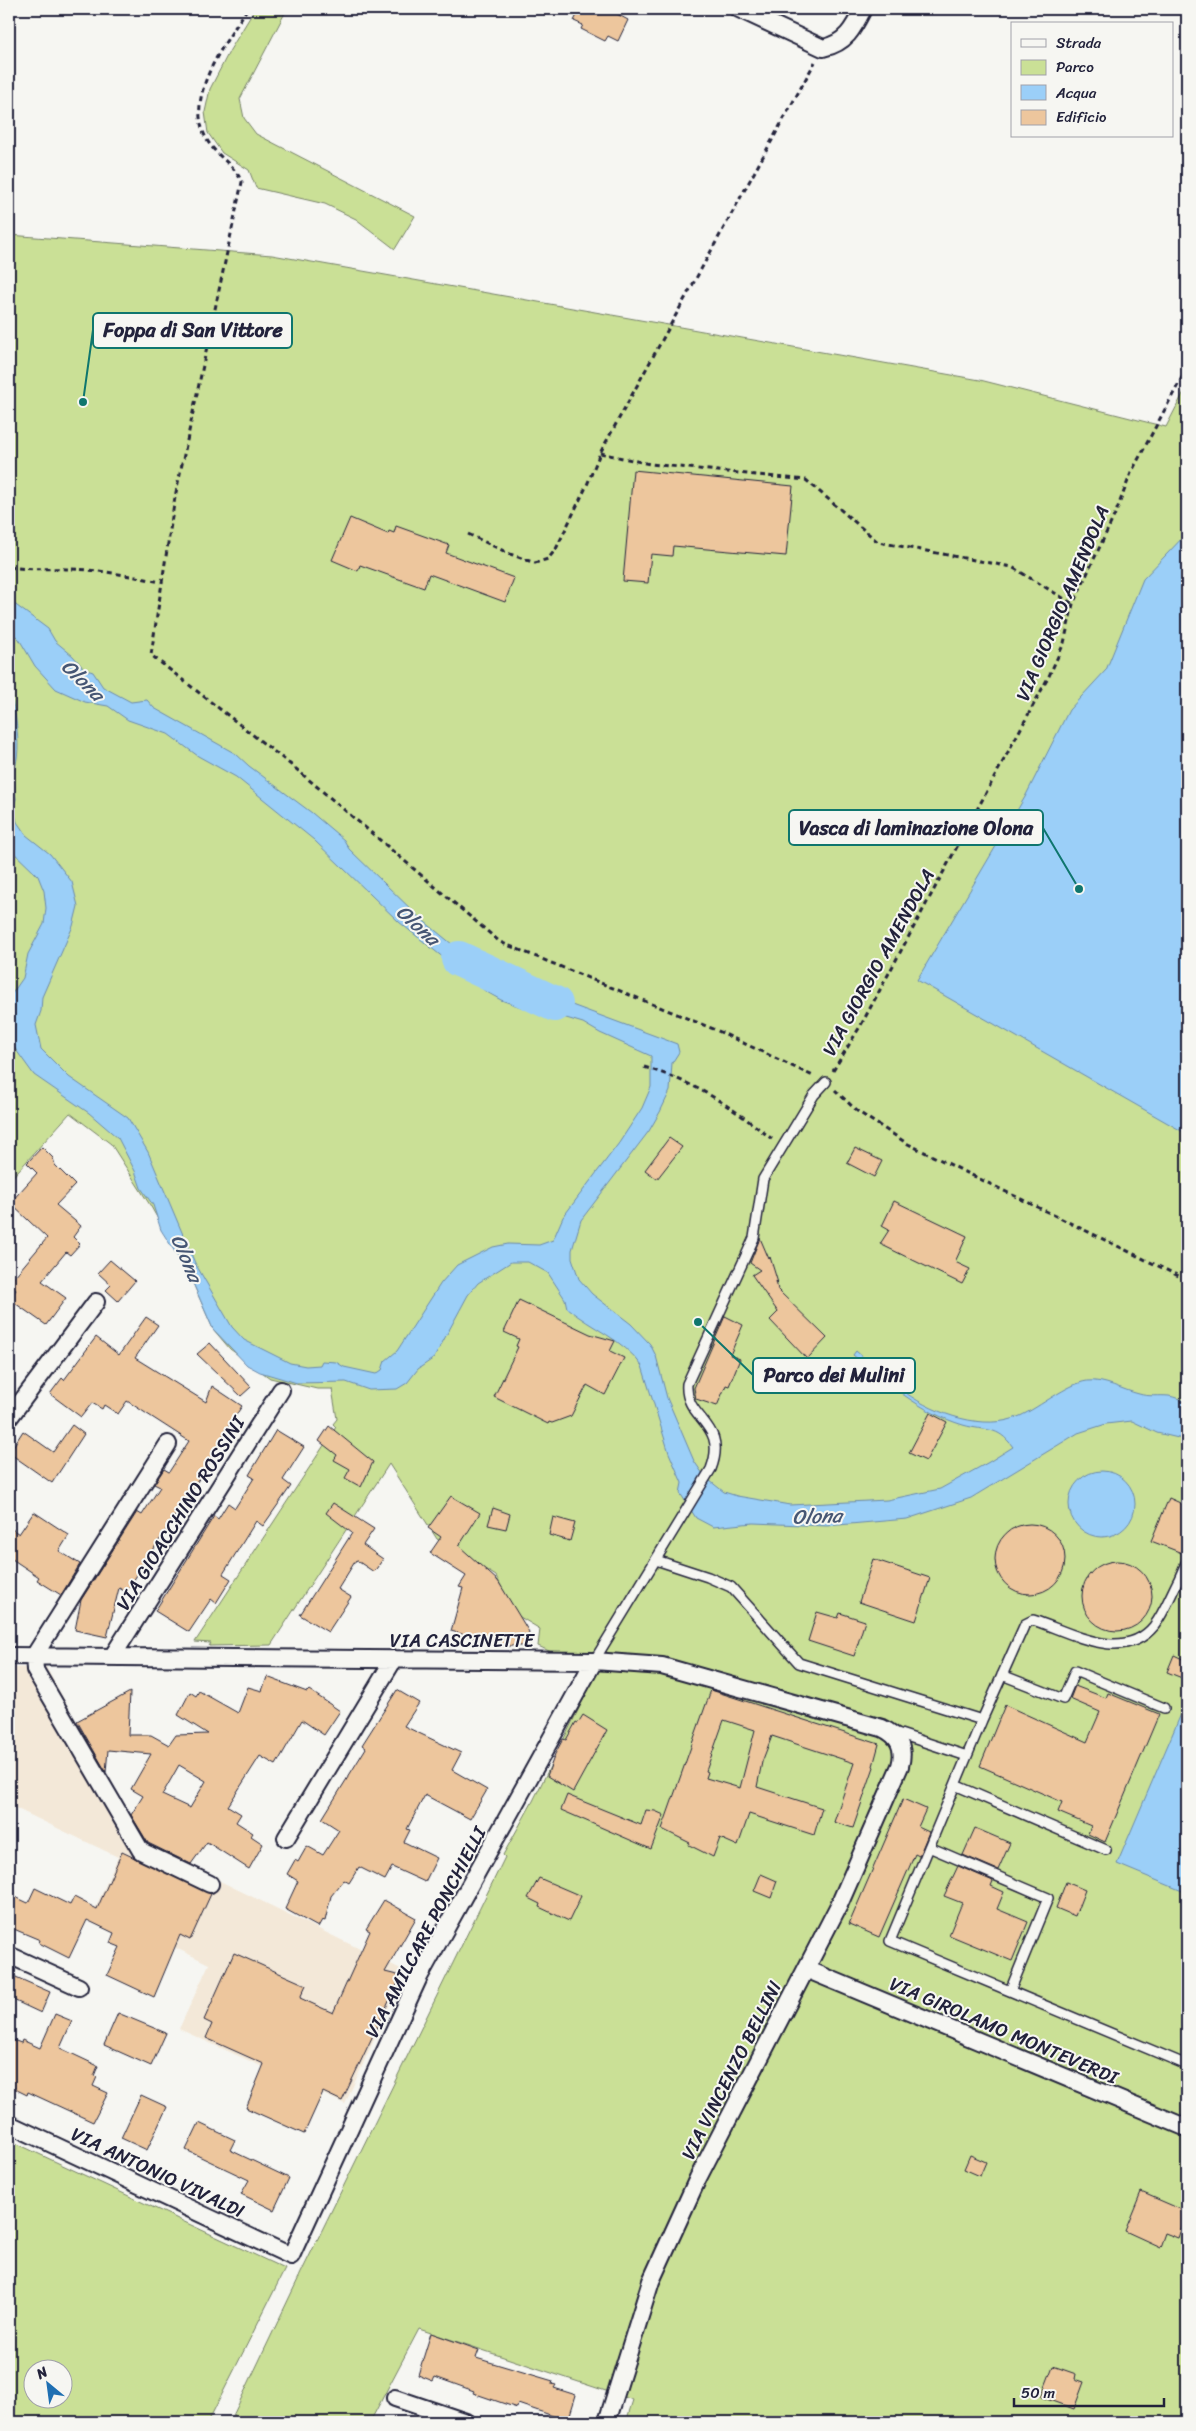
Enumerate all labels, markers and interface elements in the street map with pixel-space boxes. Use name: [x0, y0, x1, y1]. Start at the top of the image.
legend: [1011, 22, 1174, 138]
text: Strada: [1056, 30, 1102, 56]
text: Parco: [1056, 54, 1094, 80]
text: Acqua: [1055, 80, 1097, 106]
text: Edificio: [1056, 104, 1107, 130]
callout: Foppa di San Vittore: [93, 313, 292, 348]
text: Foppa di San Vittore: [102, 313, 283, 348]
street label: VIA GIORGIO AMENDOLA: [1006, 500, 1119, 706]
water label: Olona: [53, 651, 115, 712]
callout: Vasca di laminazione Olona: [789, 810, 1043, 845]
text: Vasca di laminazione Olona: [799, 811, 1034, 846]
street label: VIA GIORGIO AMENDOLA: [813, 862, 944, 1062]
water label: Olona: [388, 896, 450, 957]
water label: Olona: [161, 1229, 214, 1291]
callout: Parco dei Mulini: [753, 1358, 915, 1393]
text: Parco dei Mulini: [763, 1358, 906, 1393]
street label: VIA GIOACCHINO ROSSINI: [107, 1408, 255, 1617]
water label: Olona: [792, 1498, 845, 1535]
street label: VIA CASCINETTE: [390, 1624, 536, 1657]
street label: VIA AMILCARE PONCHIELLI: [356, 1819, 496, 2044]
street label: VIA GIROLAMO MONTEVERDI: [884, 1967, 1125, 2094]
street label: VIA VINCENZO BELLINI: [672, 1975, 791, 2166]
street label: VIA ANTONIO VIVALDI: [66, 2118, 250, 2227]
north arrow: [22, 2358, 72, 2408]
text: N: [31, 2360, 53, 2387]
scale bar: [1014, 2376, 1164, 2408]
text: 50 m: [1021, 2380, 1056, 2406]

